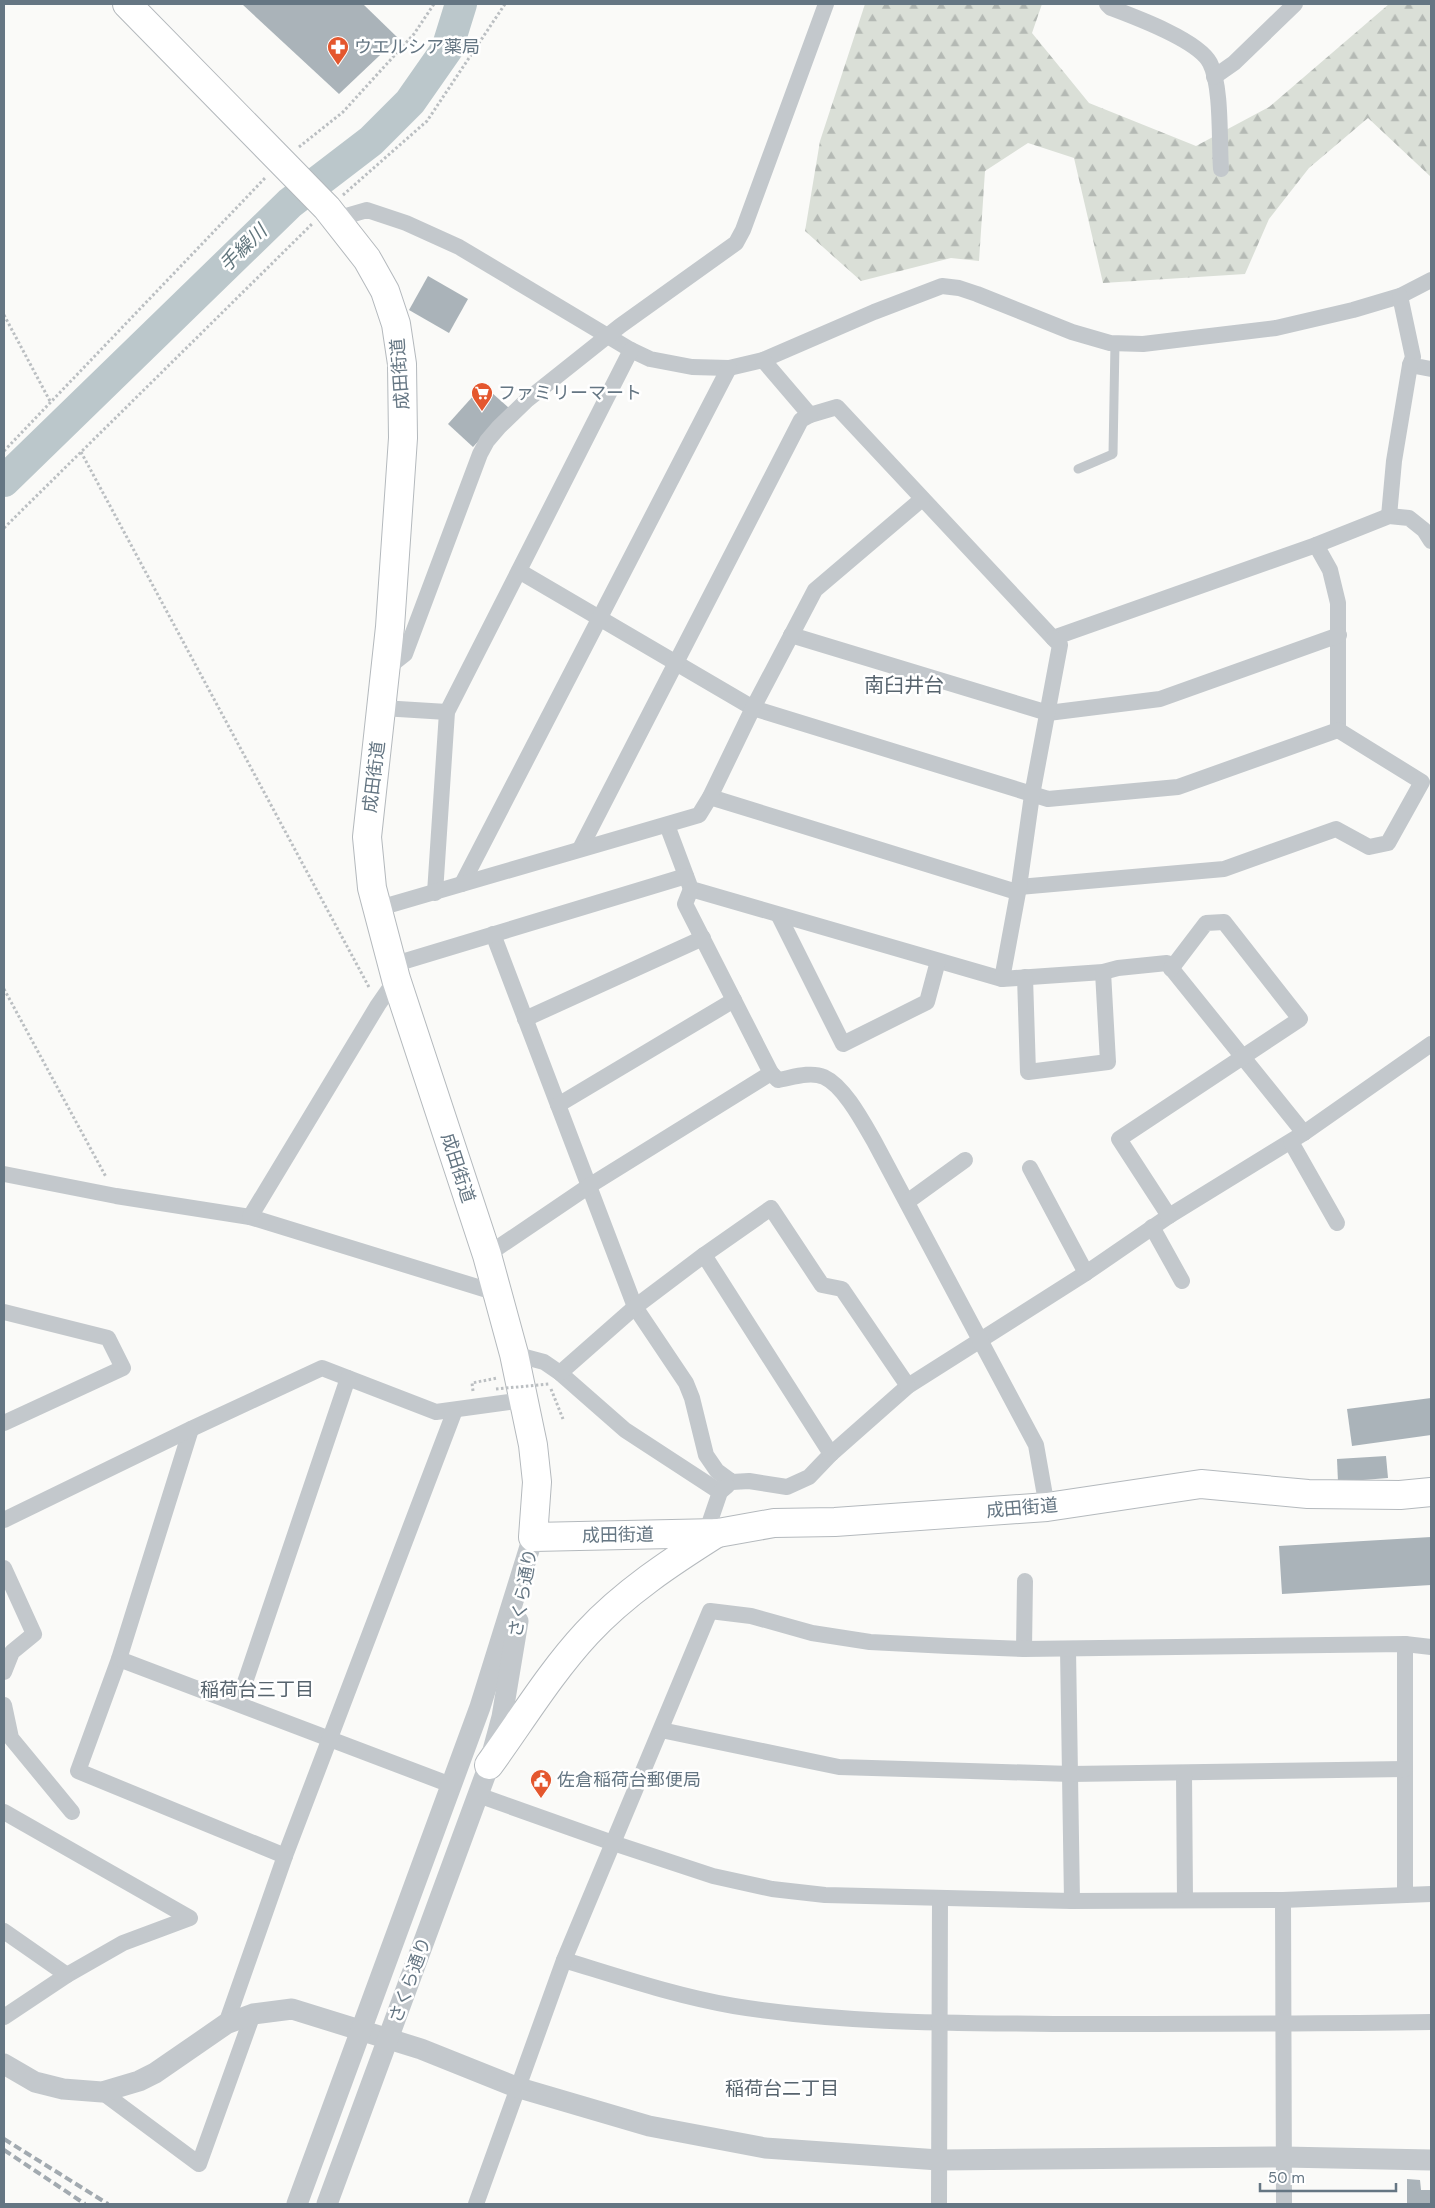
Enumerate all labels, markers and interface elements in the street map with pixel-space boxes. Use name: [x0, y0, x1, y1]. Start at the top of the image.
pharmacy icon: ウエルシア薬局: [326, 35, 350, 66]
place label: ウエルシア薬局: [354, 35, 480, 59]
water label: 手繰川: [214, 218, 274, 277]
street label: 成田街道: [386, 337, 414, 411]
supermarket icon: ファミリーマート: [470, 381, 494, 412]
place label: ファミリーマート: [498, 381, 642, 405]
district label: 南臼井台: [864, 672, 944, 698]
street label: 成田街道: [358, 740, 390, 814]
street label: 成田街道: [435, 1130, 481, 1206]
street label: 成田街道: [985, 1493, 1059, 1523]
street label: 成田街道: [582, 1522, 654, 1548]
street label: さくら通り: [503, 1547, 543, 1639]
district label: 稲荷台三丁目: [200, 1677, 314, 1702]
public building icon: 佐倉稲荷台郵便局: [529, 1768, 553, 1799]
place label: 佐倉稲荷台郵便局: [557, 1768, 701, 1792]
street label: さくら通り: [383, 1934, 437, 2026]
district label: 稲荷台二丁目: [725, 2076, 839, 2101]
scale bar: [1260, 2160, 1396, 2192]
text: 50 m: [1268, 2168, 1305, 2188]

